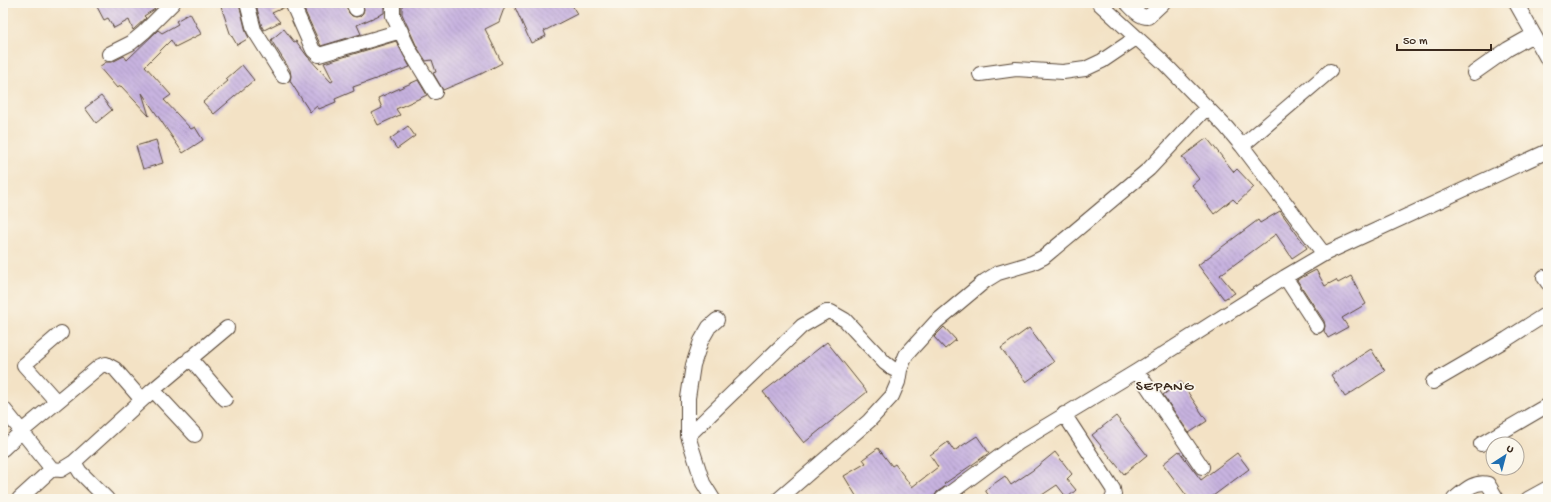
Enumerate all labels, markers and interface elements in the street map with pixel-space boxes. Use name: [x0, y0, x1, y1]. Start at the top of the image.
scale bar: [1397, 26, 1491, 52]
text: 50 m: [1403, 35, 1428, 49]
district label: SEPANG: [1136, 378, 1194, 396]
north arrow: [1485, 436, 1525, 476]
text: U: [1504, 443, 1516, 457]

